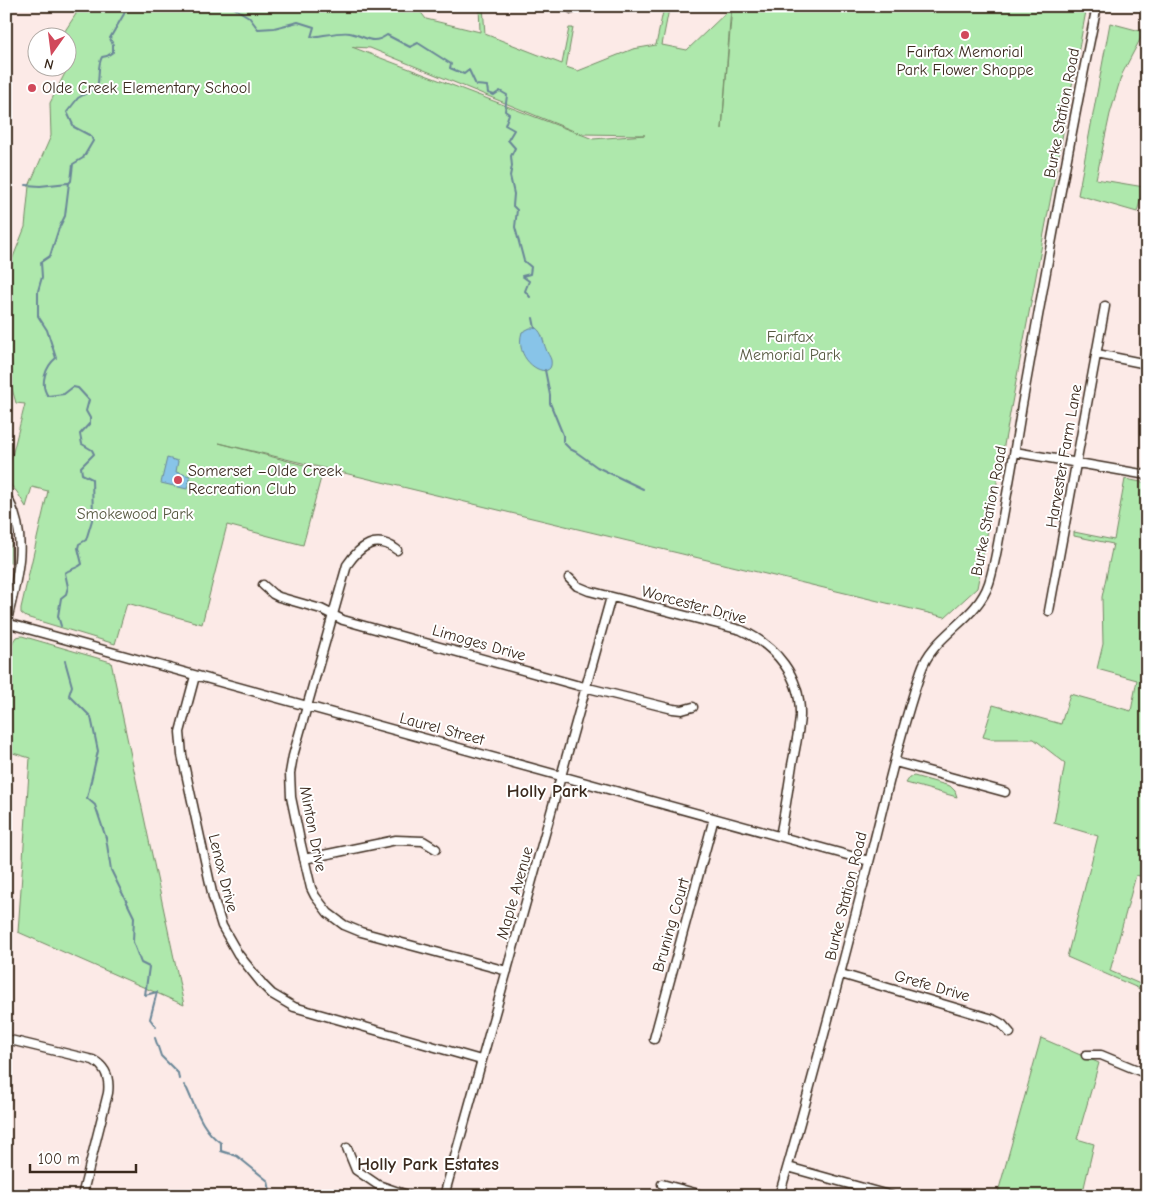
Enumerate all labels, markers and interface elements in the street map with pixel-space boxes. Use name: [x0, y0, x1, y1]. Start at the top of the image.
north arrow: [28, 28, 78, 78]
marker: Fairfax Memorial Park Flower Shoppe: [959, 29, 971, 41]
place label: Fairfax Memorial Park Flower Shoppe: [897, 43, 1033, 79]
street label: Burke Station Road: [1041, 47, 1083, 179]
text: N: [42, 55, 55, 73]
place label: Olde Creek Elementary School: [42, 79, 251, 97]
marker: Olde Creek Elementary School: [26, 82, 38, 94]
park label: Fairfax Memorial Park: [740, 328, 841, 364]
street label: Harvester Farm Lane: [1043, 383, 1085, 529]
street label: Burke Station Road: [968, 445, 1010, 577]
place label: Somerset –Olde Creek Recreation Club: [188, 462, 343, 498]
marker: Somerset –Olde Creek Recreation Club: [172, 474, 184, 486]
park label: Smokewood Park: [77, 505, 194, 523]
street label: Worcester Drive: [639, 582, 749, 628]
street label: Limoges Drive: [430, 621, 528, 665]
street label: Laurel Street: [398, 709, 487, 749]
district label: Holly Park: [507, 781, 587, 802]
street label: Minton Drive: [296, 785, 330, 873]
street label: Burke Station Road: [821, 830, 871, 962]
street label: Lenox Drive: [205, 832, 241, 914]
street label: Maple Avenue: [493, 844, 537, 942]
street label: Bruning Court: [649, 875, 693, 974]
street label: Grefe Drive: [892, 967, 972, 1005]
scale bar: [30, 1142, 136, 1174]
text: 100 m: [38, 1150, 80, 1168]
district label: Holly Park Estates: [357, 1154, 499, 1175]

